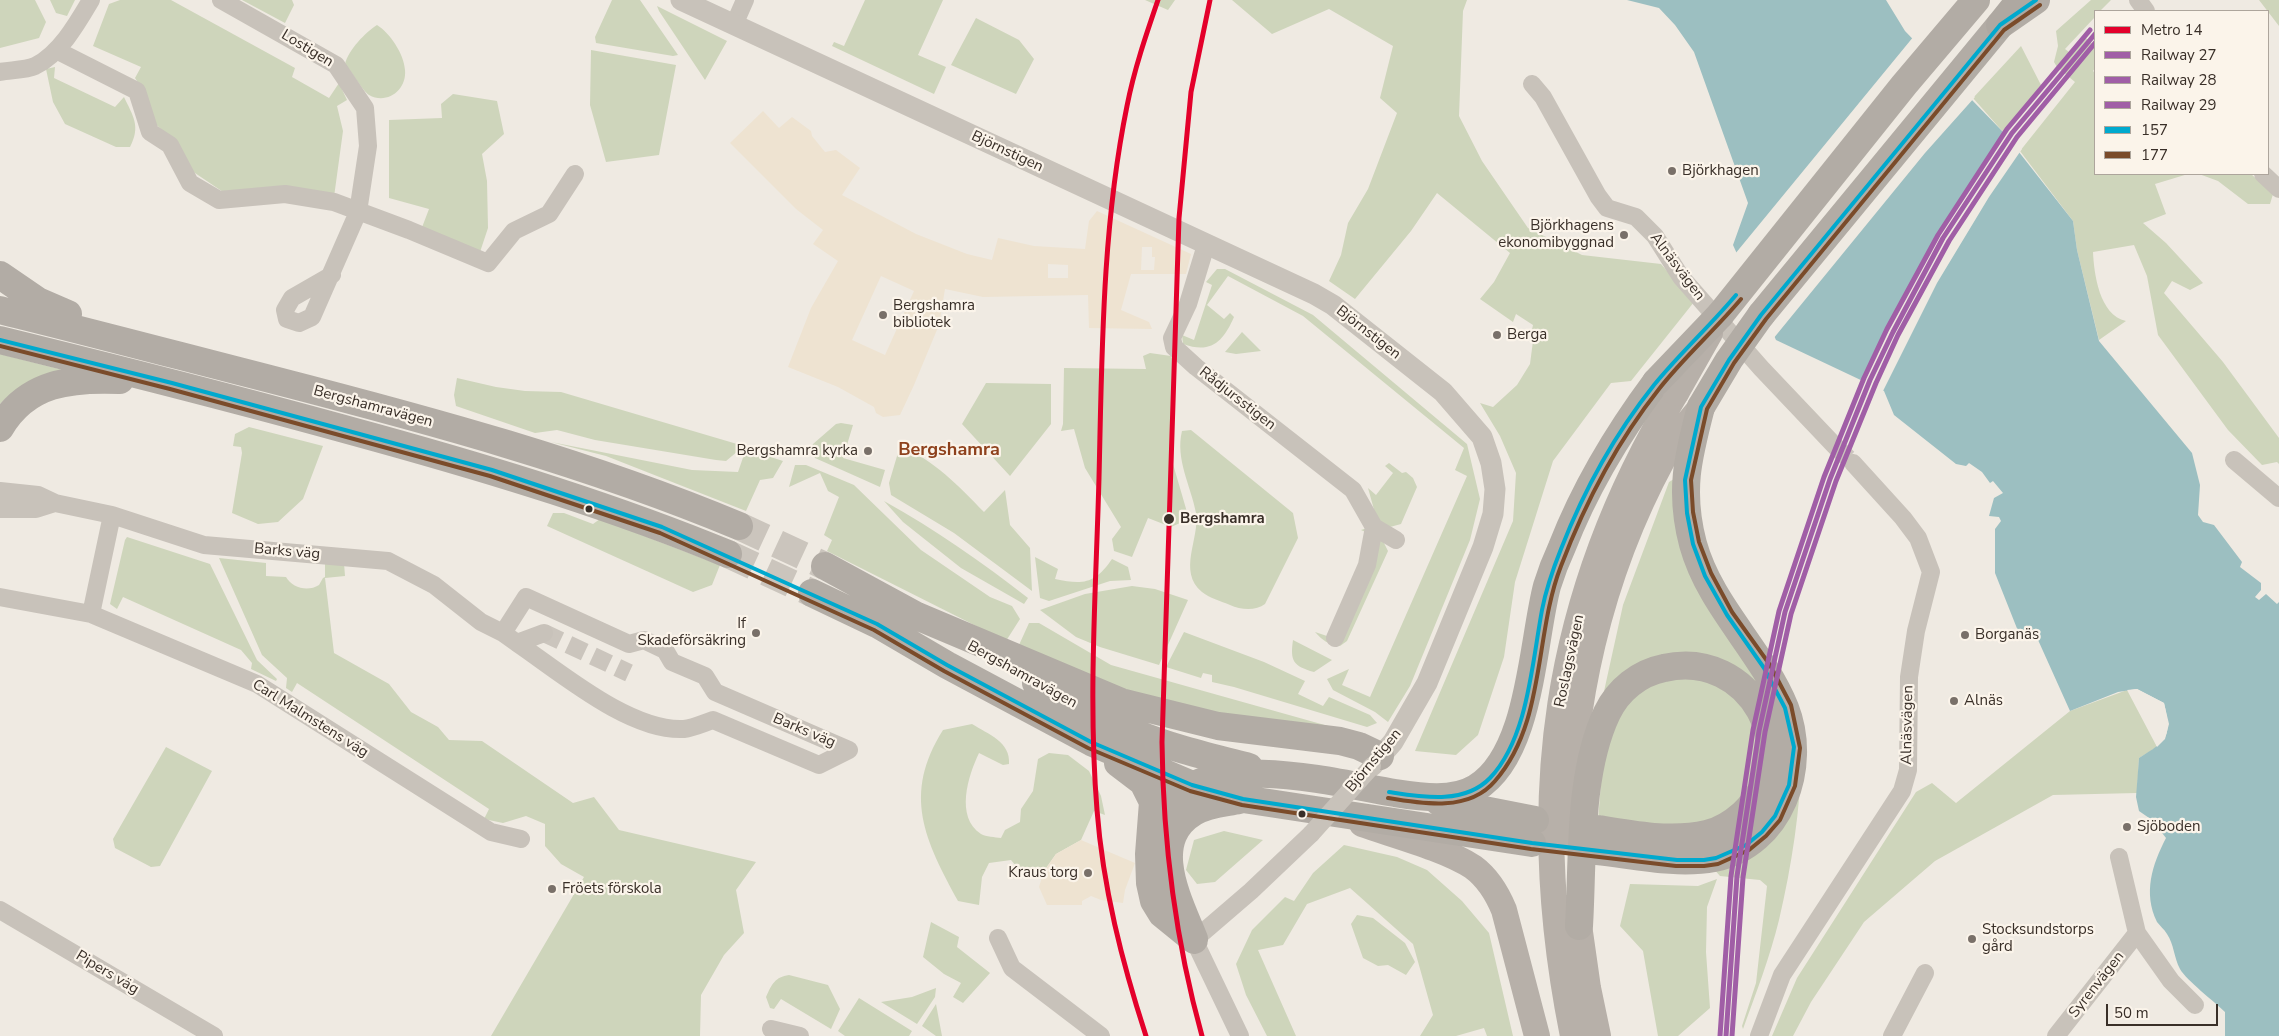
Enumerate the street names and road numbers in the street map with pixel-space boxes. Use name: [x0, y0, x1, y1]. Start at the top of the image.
street label: Lostigen: [278, 26, 336, 72]
street label: Björnstigen: [968, 128, 1046, 176]
street label: Alnäsvägen: [1646, 230, 1708, 304]
street label: Björnstigen: [1332, 302, 1404, 364]
street label: Rådjursstigen: [1195, 363, 1279, 435]
street label: Bergshamravägen: [311, 382, 435, 432]
street label: Barks väg: [253, 540, 321, 564]
street label: Roslagsvägen: [1551, 613, 1589, 709]
street label: Bergshamravägen: [964, 637, 1080, 713]
street label: Carl Malmstens väg: [249, 676, 371, 762]
street label: Alnäsvägen: [1898, 685, 1918, 765]
street label: Barks väg: [770, 710, 838, 752]
street label: Björnstigen: [1342, 726, 1406, 796]
street label: Pipers väg: [72, 947, 142, 999]
street label: Syrenvägen: [2065, 948, 2129, 1022]

